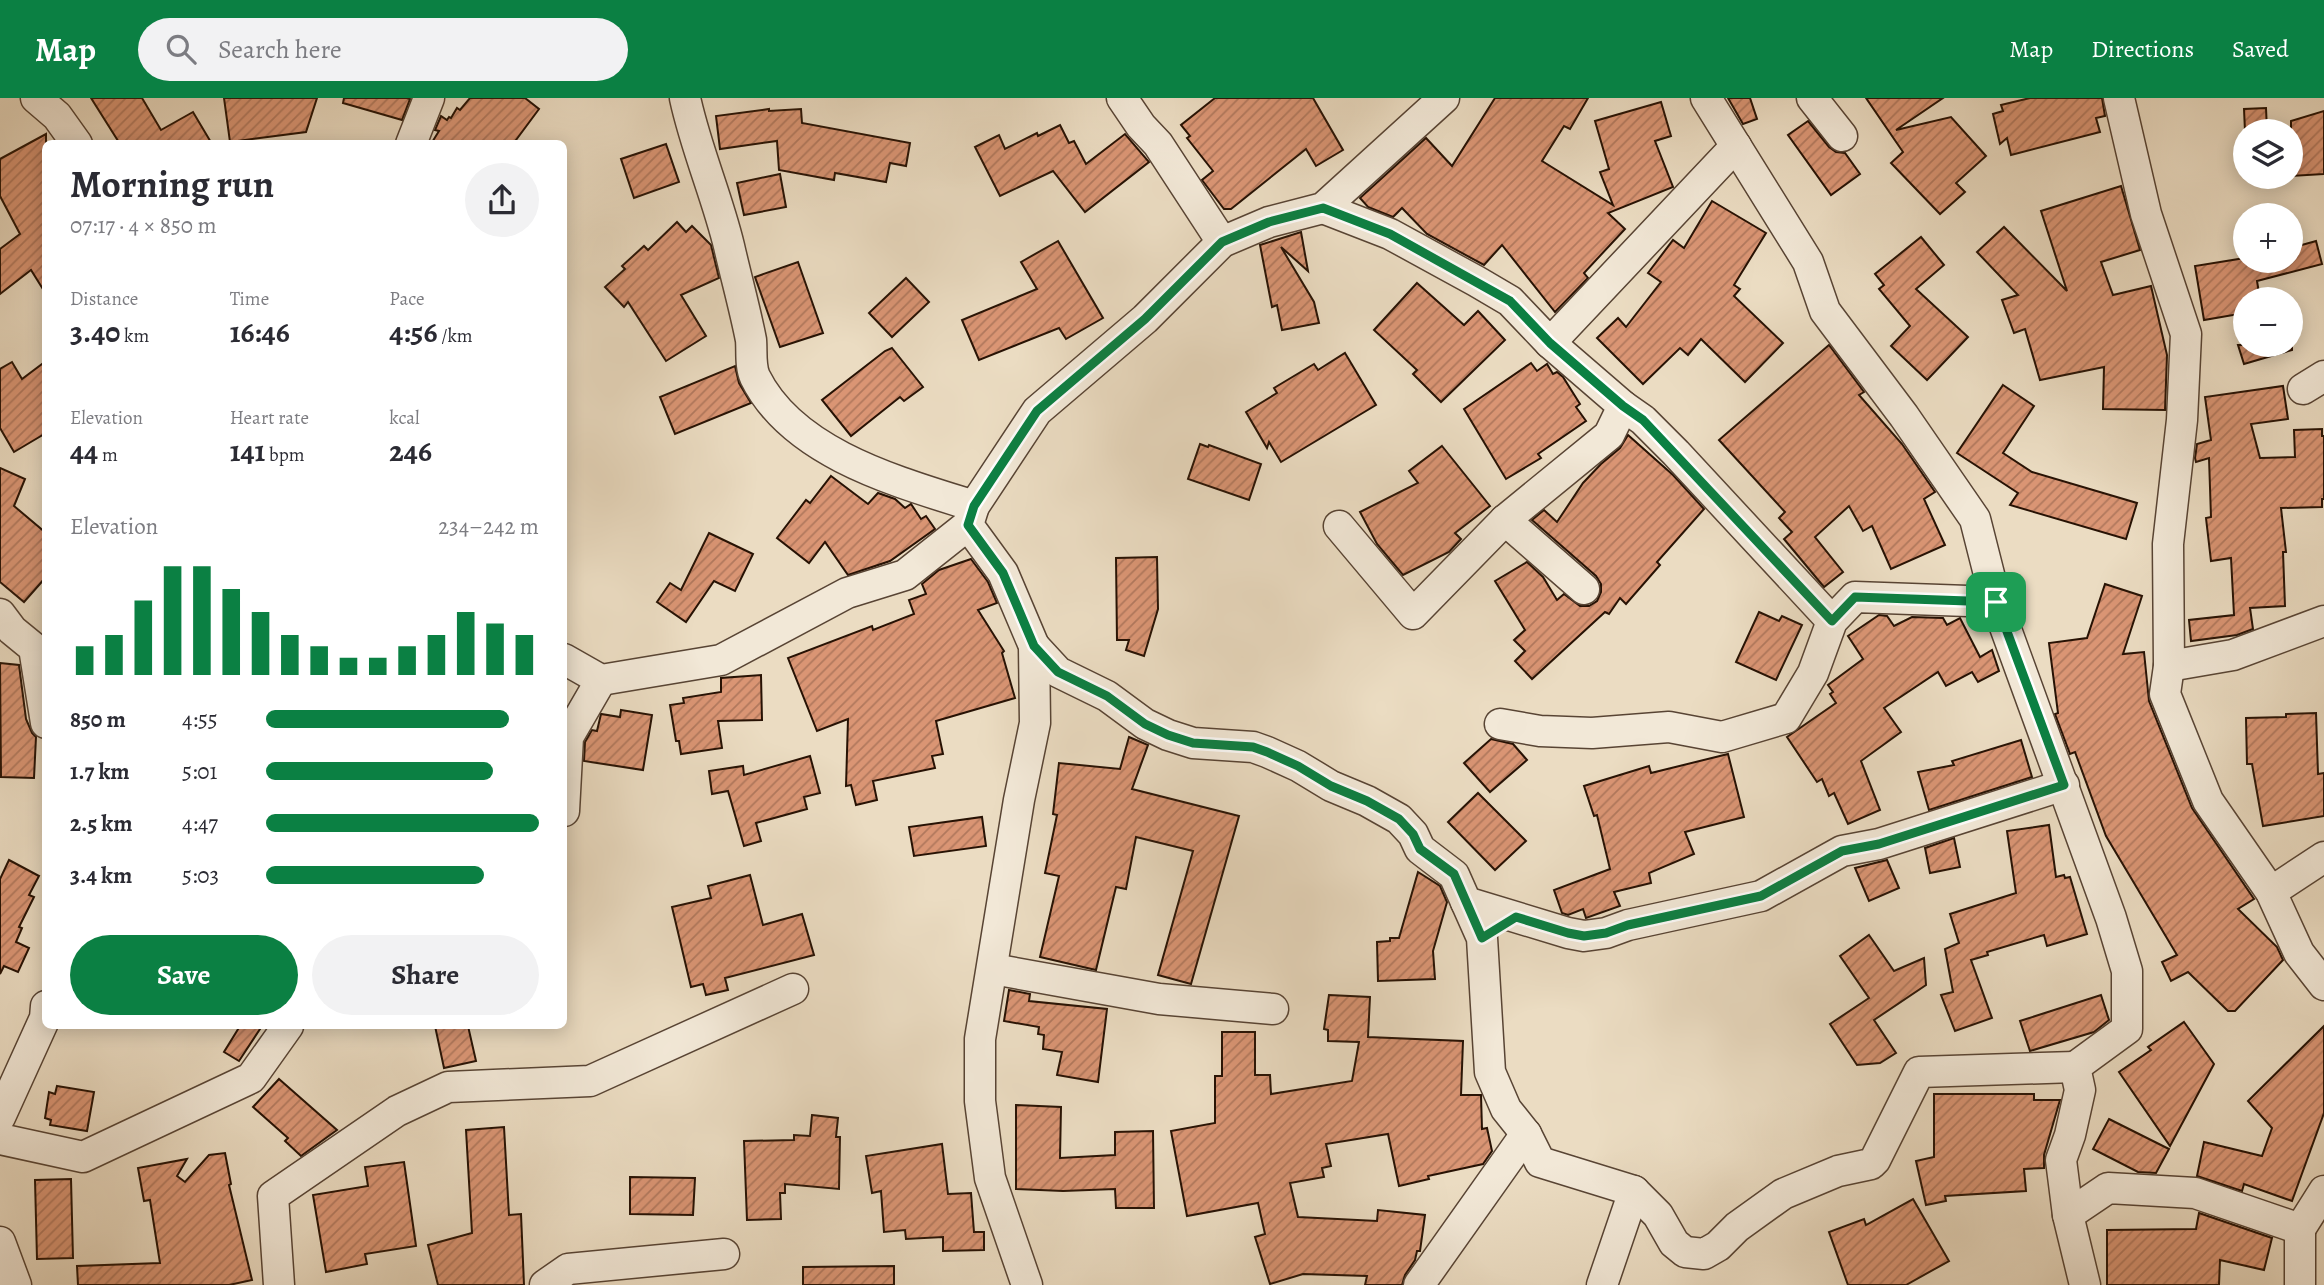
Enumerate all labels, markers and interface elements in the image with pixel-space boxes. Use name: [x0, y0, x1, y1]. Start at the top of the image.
search box: [138, 18, 628, 81]
text: Map: [35, 27, 96, 72]
icon: search: [162, 30, 200, 68]
text: Search here: [218, 32, 342, 67]
text: Map: [2009, 33, 2053, 65]
text: Directions: [2091, 33, 2194, 65]
text: Saved: [2232, 33, 2289, 65]
map controls: [2233, 119, 2303, 357]
button: layers: [2233, 119, 2303, 189]
text: Morning run: [70, 158, 274, 210]
button: share: [465, 163, 539, 237]
button: +: [2233, 203, 2303, 273]
text: 07:17 · 4 × 850 m: [70, 210, 217, 241]
text: Distance: [70, 286, 138, 312]
text: Time: [230, 286, 269, 312]
text: Pace: [389, 286, 425, 312]
button: −: [2233, 287, 2303, 357]
text: 3.40: [70, 312, 120, 352]
text: 16:46: [230, 312, 290, 352]
text: 4:56: [389, 312, 437, 352]
text: km: [120, 323, 149, 349]
text: /km: [437, 323, 473, 349]
text: Elevation: [70, 405, 143, 431]
text: Heart rate: [230, 405, 309, 431]
text: kcal: [389, 405, 420, 431]
text: 44: [70, 431, 98, 471]
text: 141: [230, 431, 265, 471]
text: 246: [389, 431, 432, 471]
text: m: [98, 442, 118, 468]
text: bpm: [265, 442, 305, 468]
text: Elevation: [70, 511, 158, 542]
text: 234–242 m: [438, 511, 539, 542]
pin: [1966, 572, 2026, 632]
icon: arrive: [1977, 583, 2015, 621]
text: 850 m: [70, 704, 126, 735]
text: 4:55: [182, 704, 218, 735]
text: 1.7 km: [70, 756, 130, 787]
text: 5:01: [182, 756, 218, 787]
text: 2.5 km: [70, 808, 132, 839]
text: 4:47: [182, 808, 218, 839]
text: 3.4 km: [70, 860, 132, 891]
text: 5:03: [182, 860, 219, 891]
button: Save: [70, 935, 298, 1015]
button: Share: [312, 935, 539, 1015]

